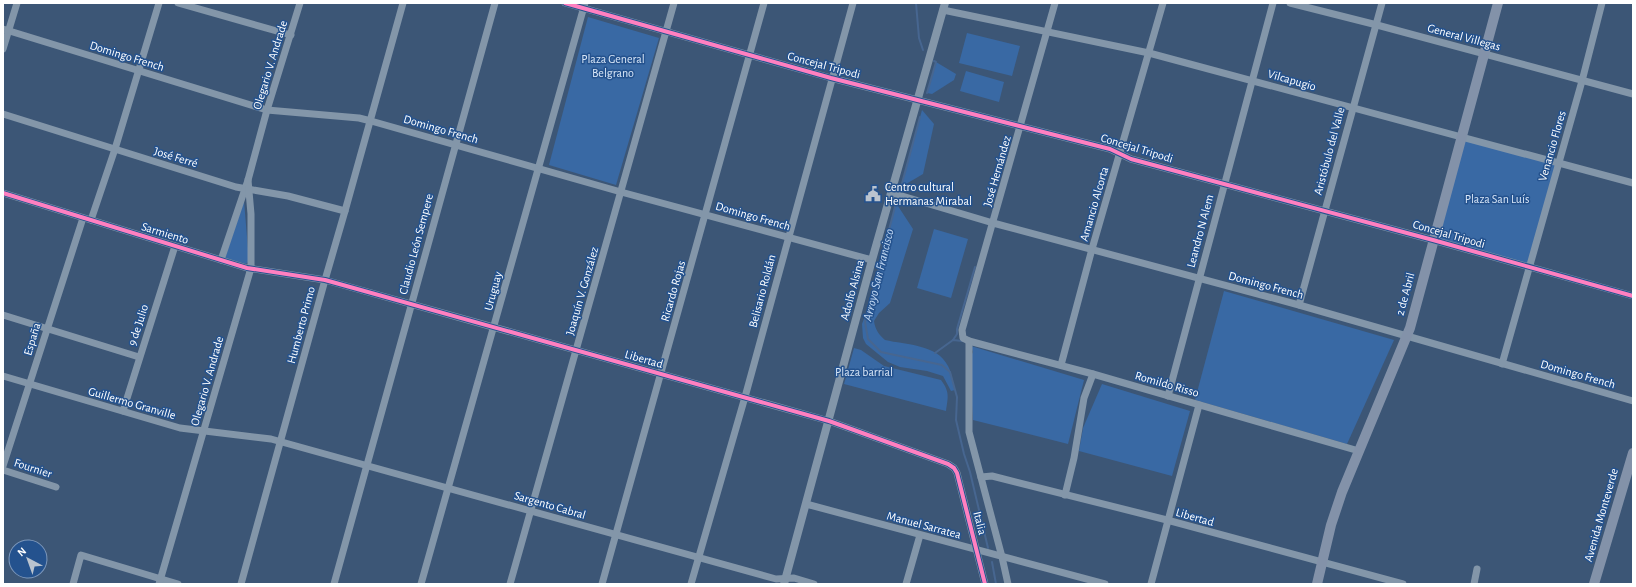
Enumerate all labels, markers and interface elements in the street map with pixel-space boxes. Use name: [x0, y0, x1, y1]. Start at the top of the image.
street label: Olegario V. Andrade: [251, 19, 289, 111]
street label: General Villegas: [1426, 21, 1502, 53]
street label: Domingo French: [88, 39, 166, 73]
street label: Concejal Tripodi: [786, 50, 862, 81]
park label: Plaza General Belgrano: [581, 53, 645, 79]
street label: Vilcapugio: [1267, 67, 1318, 93]
street label: Aristóbulo del Valle: [1311, 106, 1347, 196]
street label: Venancio Flores: [1536, 109, 1568, 183]
street label: Domingo French: [402, 113, 480, 145]
street label: Concejal Tripodi: [1099, 131, 1175, 166]
street label: José Hernández: [981, 134, 1013, 208]
street label: José Ferré: [153, 145, 199, 169]
street label: Amancio Alcorta: [1078, 165, 1111, 243]
place label: Centro cultural Hermanas Mirabal: [885, 181, 972, 207]
public building icon: Centro cultural Hermanas Mirabal: [864, 185, 882, 203]
street label: Claudio León Sempere: [397, 192, 435, 296]
street label: Leandro N Alem: [1184, 193, 1216, 269]
park label: Plaza San Luís: [1465, 193, 1529, 205]
street label: Domingo French: [714, 200, 792, 232]
street label: Concejal Tripodi: [1411, 218, 1487, 251]
street label: Sarmiento: [140, 220, 190, 246]
water label: Arroyo San Francisco: [861, 228, 897, 323]
street label: Joaquín V. González: [564, 245, 600, 337]
street label: Belisario Roldán: [746, 253, 778, 329]
street label: Adolfo Alsina: [838, 258, 866, 322]
street label: Ricardo Rojas: [659, 259, 688, 323]
street label: Domingo French: [1227, 269, 1305, 301]
street label: Uruguay: [482, 270, 505, 312]
street label: 2 de Abril: [1394, 271, 1416, 317]
street label: Humberto Primo: [285, 285, 317, 365]
street label: 9 de Julio: [126, 303, 150, 347]
street label: España: [21, 321, 43, 357]
street label: Olegario V. Andrade: [188, 335, 226, 427]
street label: Libertad: [624, 348, 664, 370]
street label: Domingo French: [1539, 358, 1617, 390]
park label: Plaza barrial: [835, 366, 893, 378]
street label: Romildo Risso: [1134, 369, 1200, 399]
street label: Guillermo Granville: [87, 385, 177, 421]
street label: Fournier: [13, 456, 54, 480]
street label: Avenida Monteverde: [1582, 467, 1620, 563]
street label: Sargento Cabral: [513, 489, 587, 521]
street label: Libertad: [1175, 506, 1215, 528]
street label: Manuel Sarratea: [886, 509, 963, 541]
street label: Italia: [971, 510, 989, 536]
north arrow: [8, 539, 48, 579]
text: N: [15, 545, 28, 558]

